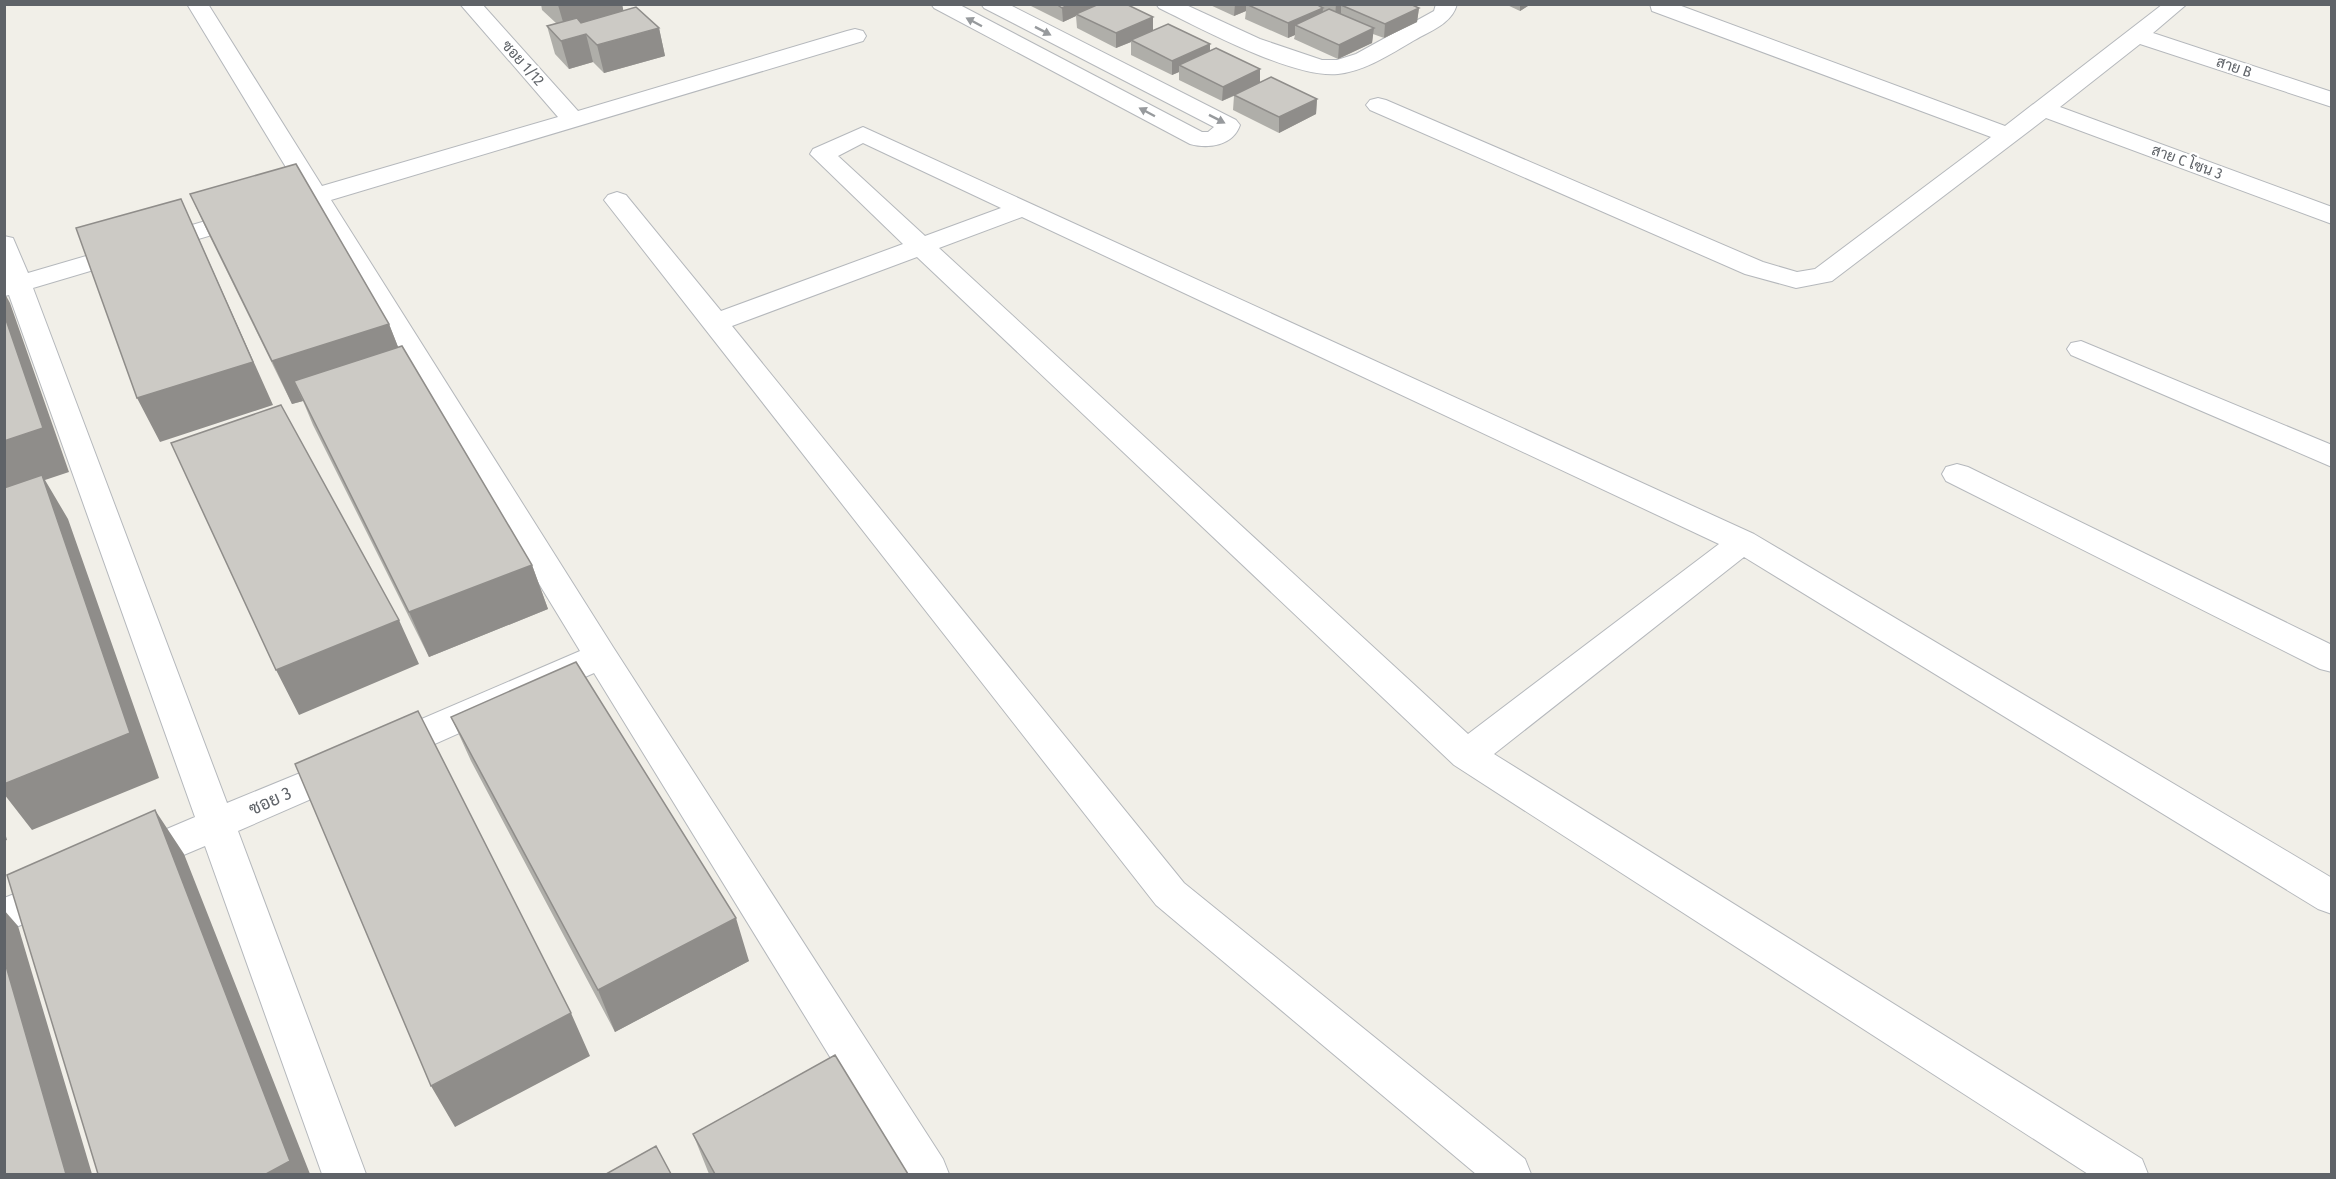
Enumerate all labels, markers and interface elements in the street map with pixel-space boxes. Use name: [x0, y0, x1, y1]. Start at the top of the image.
one-way arrow: [965, 17, 982, 26]
one-way arrow: [1035, 26, 1052, 36]
street label: ซอย 1/12: [498, 37, 548, 90]
street label: สาย B: [2214, 53, 2254, 81]
one-way arrow: [1138, 107, 1155, 117]
one-way arrow: [1209, 115, 1226, 124]
street label: สาย C โซน 3: [2149, 140, 2225, 183]
street label: ซอย 3: [245, 782, 295, 820]

